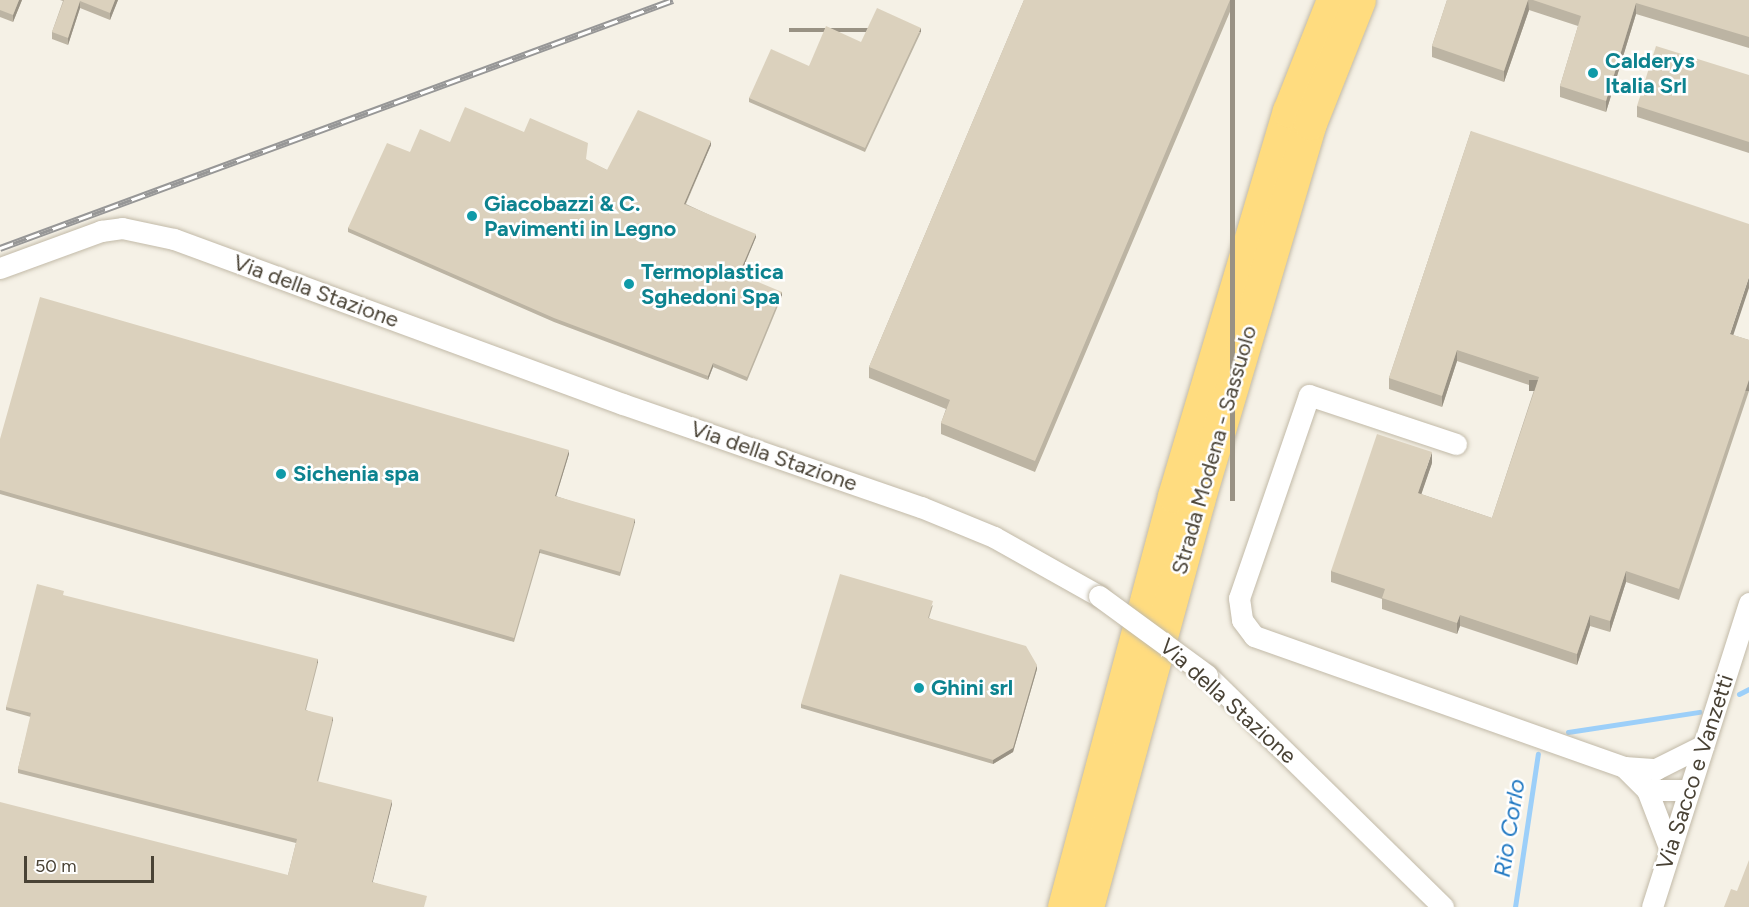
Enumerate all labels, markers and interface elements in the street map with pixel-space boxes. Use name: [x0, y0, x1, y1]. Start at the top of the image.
place label: Calderys Italia Srl: [1605, 47, 1695, 98]
marker: Calderys Italia Srl: [1586, 66, 1600, 80]
place label: Giacobazzi & C. Pavimenti in Legno: [484, 190, 676, 242]
marker: Giacobazzi & C. Pavimenti in Legno: [465, 209, 479, 223]
street label: Via della Stazione: [230, 249, 402, 333]
place label: Termoplastica Sghedoni Spa: [641, 258, 784, 310]
marker: Termoplastica Sghedoni Spa: [622, 277, 636, 291]
street label: Strada Modena - Sassuolo: [1166, 323, 1262, 577]
street label: Via della Stazione: [687, 415, 861, 497]
place label: Sichenia spa: [293, 461, 419, 487]
marker: Sichenia spa: [274, 467, 288, 481]
street label: Via della Stazione: [1154, 633, 1302, 769]
street label: Via Sacco e Vanzetti: [1651, 671, 1739, 873]
place label: Ghini srl: [931, 675, 1013, 701]
marker: Ghini srl: [912, 681, 926, 695]
water label: Rio Corlo: [1487, 777, 1531, 879]
scale bar: [27, 844, 158, 882]
text: 50 m: [35, 855, 77, 877]

